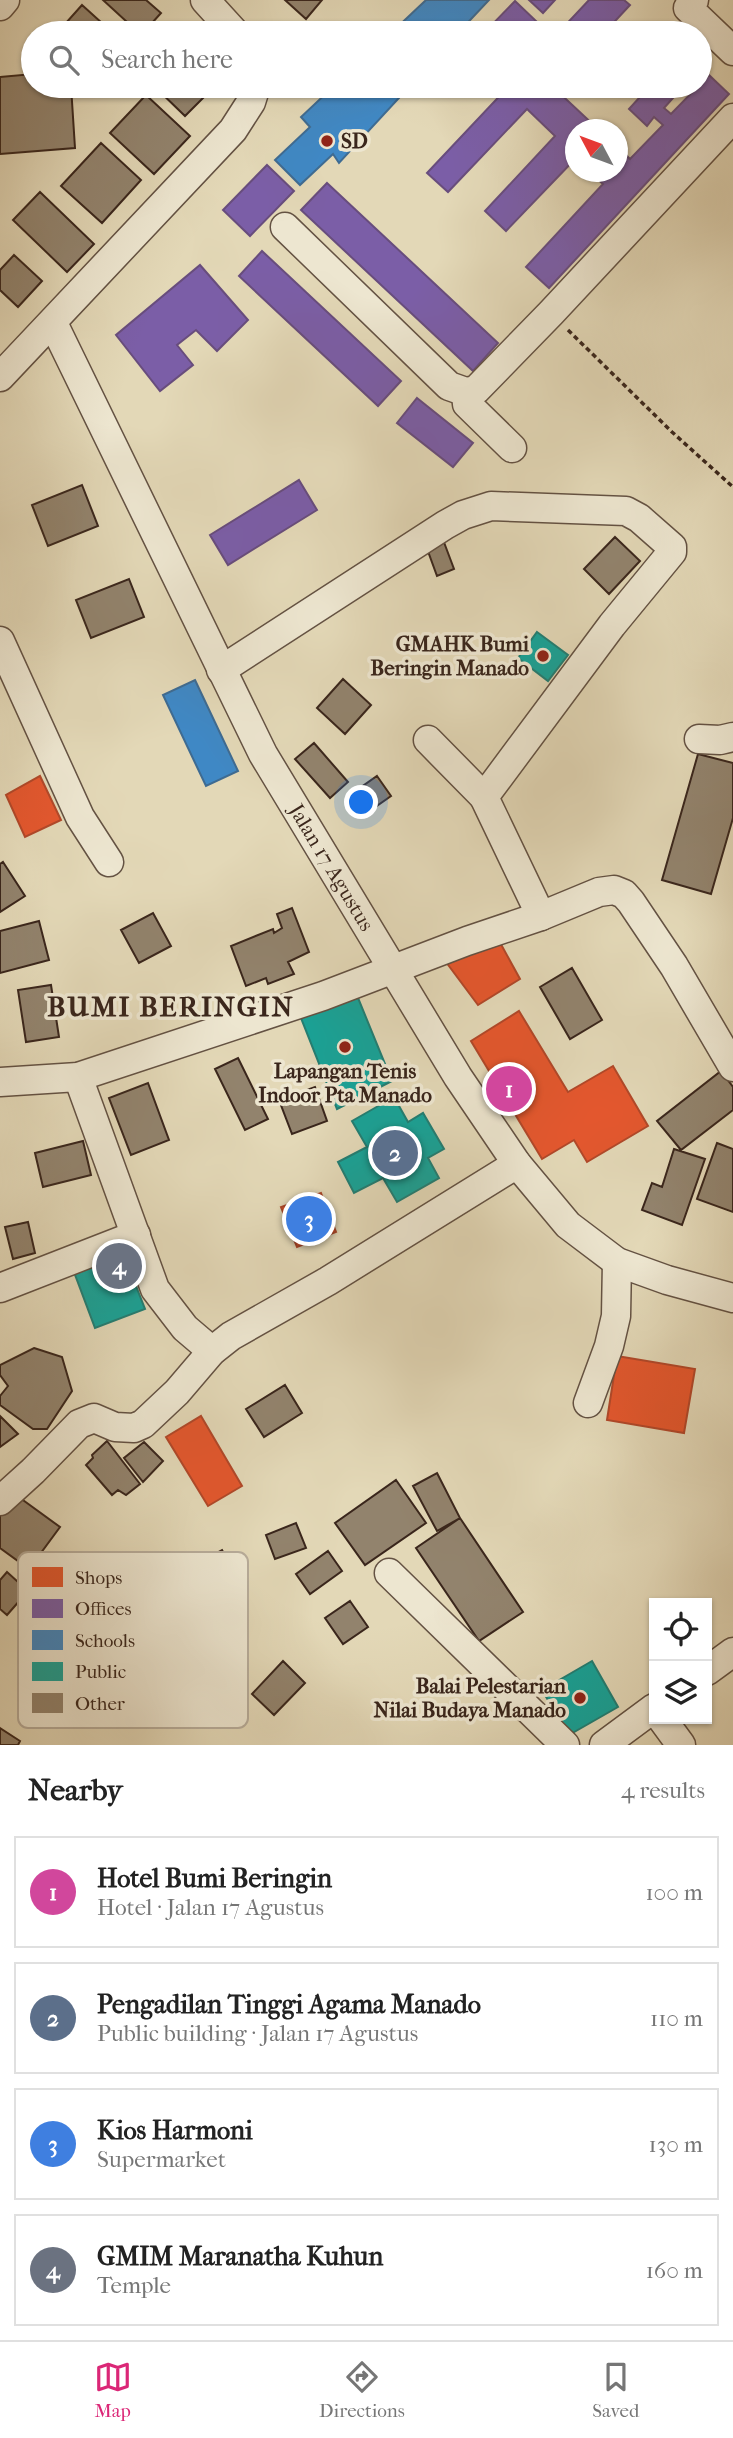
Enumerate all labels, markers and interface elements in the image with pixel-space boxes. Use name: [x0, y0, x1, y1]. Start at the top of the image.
search box: [21, 21, 712, 98]
icon: search: [45, 41, 83, 79]
text: Search here: [101, 44, 233, 75]
north arrow: [565, 119, 628, 182]
place label: SD: [341, 129, 368, 153]
marker: SD: [319, 133, 335, 149]
place label: GMAHK Bumi Beringin Manado: [370, 632, 530, 680]
marker: GMAHK Bumi Beringin Manado: [535, 648, 551, 664]
your location: [344, 785, 378, 819]
street label: Jalan 17 Agustus: [283, 798, 379, 935]
district label: BUMI BERINGIN: [47, 990, 295, 1023]
marker: Lapangan Tenis Indoor Pta Manado: [337, 1039, 353, 1055]
place label: Lapangan Tenis Indoor Pta Manado: [258, 1059, 432, 1107]
pin: 1: [486, 1063, 532, 1115]
pin: 2: [372, 1127, 418, 1179]
pin: 3: [286, 1193, 332, 1245]
pin: 4: [96, 1240, 142, 1292]
legend: [18, 1552, 248, 1728]
text: Shops: [75, 1567, 122, 1589]
text: Offices: [75, 1598, 131, 1620]
map controls: [649, 1598, 712, 1724]
button: locate: [649, 1598, 712, 1661]
text: Schools: [75, 1630, 135, 1652]
text: Public: [75, 1661, 126, 1683]
button: layers: [649, 1661, 712, 1724]
place label: Balai Pelestarian Nilai Budaya Manado: [374, 1674, 567, 1722]
marker: Balai Pelestarian Nilai Budaya Manado: [572, 1690, 588, 1706]
text: Other: [75, 1693, 126, 1715]
text: Nearby: [28, 1773, 123, 1808]
text: 4 results: [621, 1777, 705, 1804]
text: Hotel Bumi Beringin: [97, 1863, 332, 1894]
text: 1: [49, 1879, 57, 1906]
text: 100 m: [645, 1879, 703, 1906]
text: Hotel · Jalan 17 Agustus: [97, 1894, 324, 1921]
text: Pengadilan Tinggi Agama Manado: [97, 1989, 481, 2020]
text: 2: [47, 2005, 59, 2032]
text: 110 m: [650, 2005, 703, 2032]
text: Public building · Jalan 17 Agustus: [97, 2020, 418, 2047]
text: Kios Harmoni: [97, 2115, 253, 2146]
text: 3: [48, 2131, 58, 2158]
text: 130 m: [649, 2131, 703, 2158]
text: Supermarket: [97, 2146, 226, 2173]
text: GMIM Maranatha Kuhun: [97, 2241, 383, 2272]
text: 4: [46, 2257, 60, 2284]
text: 160 m: [646, 2257, 703, 2284]
text: Temple: [97, 2272, 171, 2299]
tab: Map: [94, 2358, 132, 2422]
tab: Directions: [319, 2358, 405, 2422]
tab: Saved: [592, 2358, 639, 2422]

